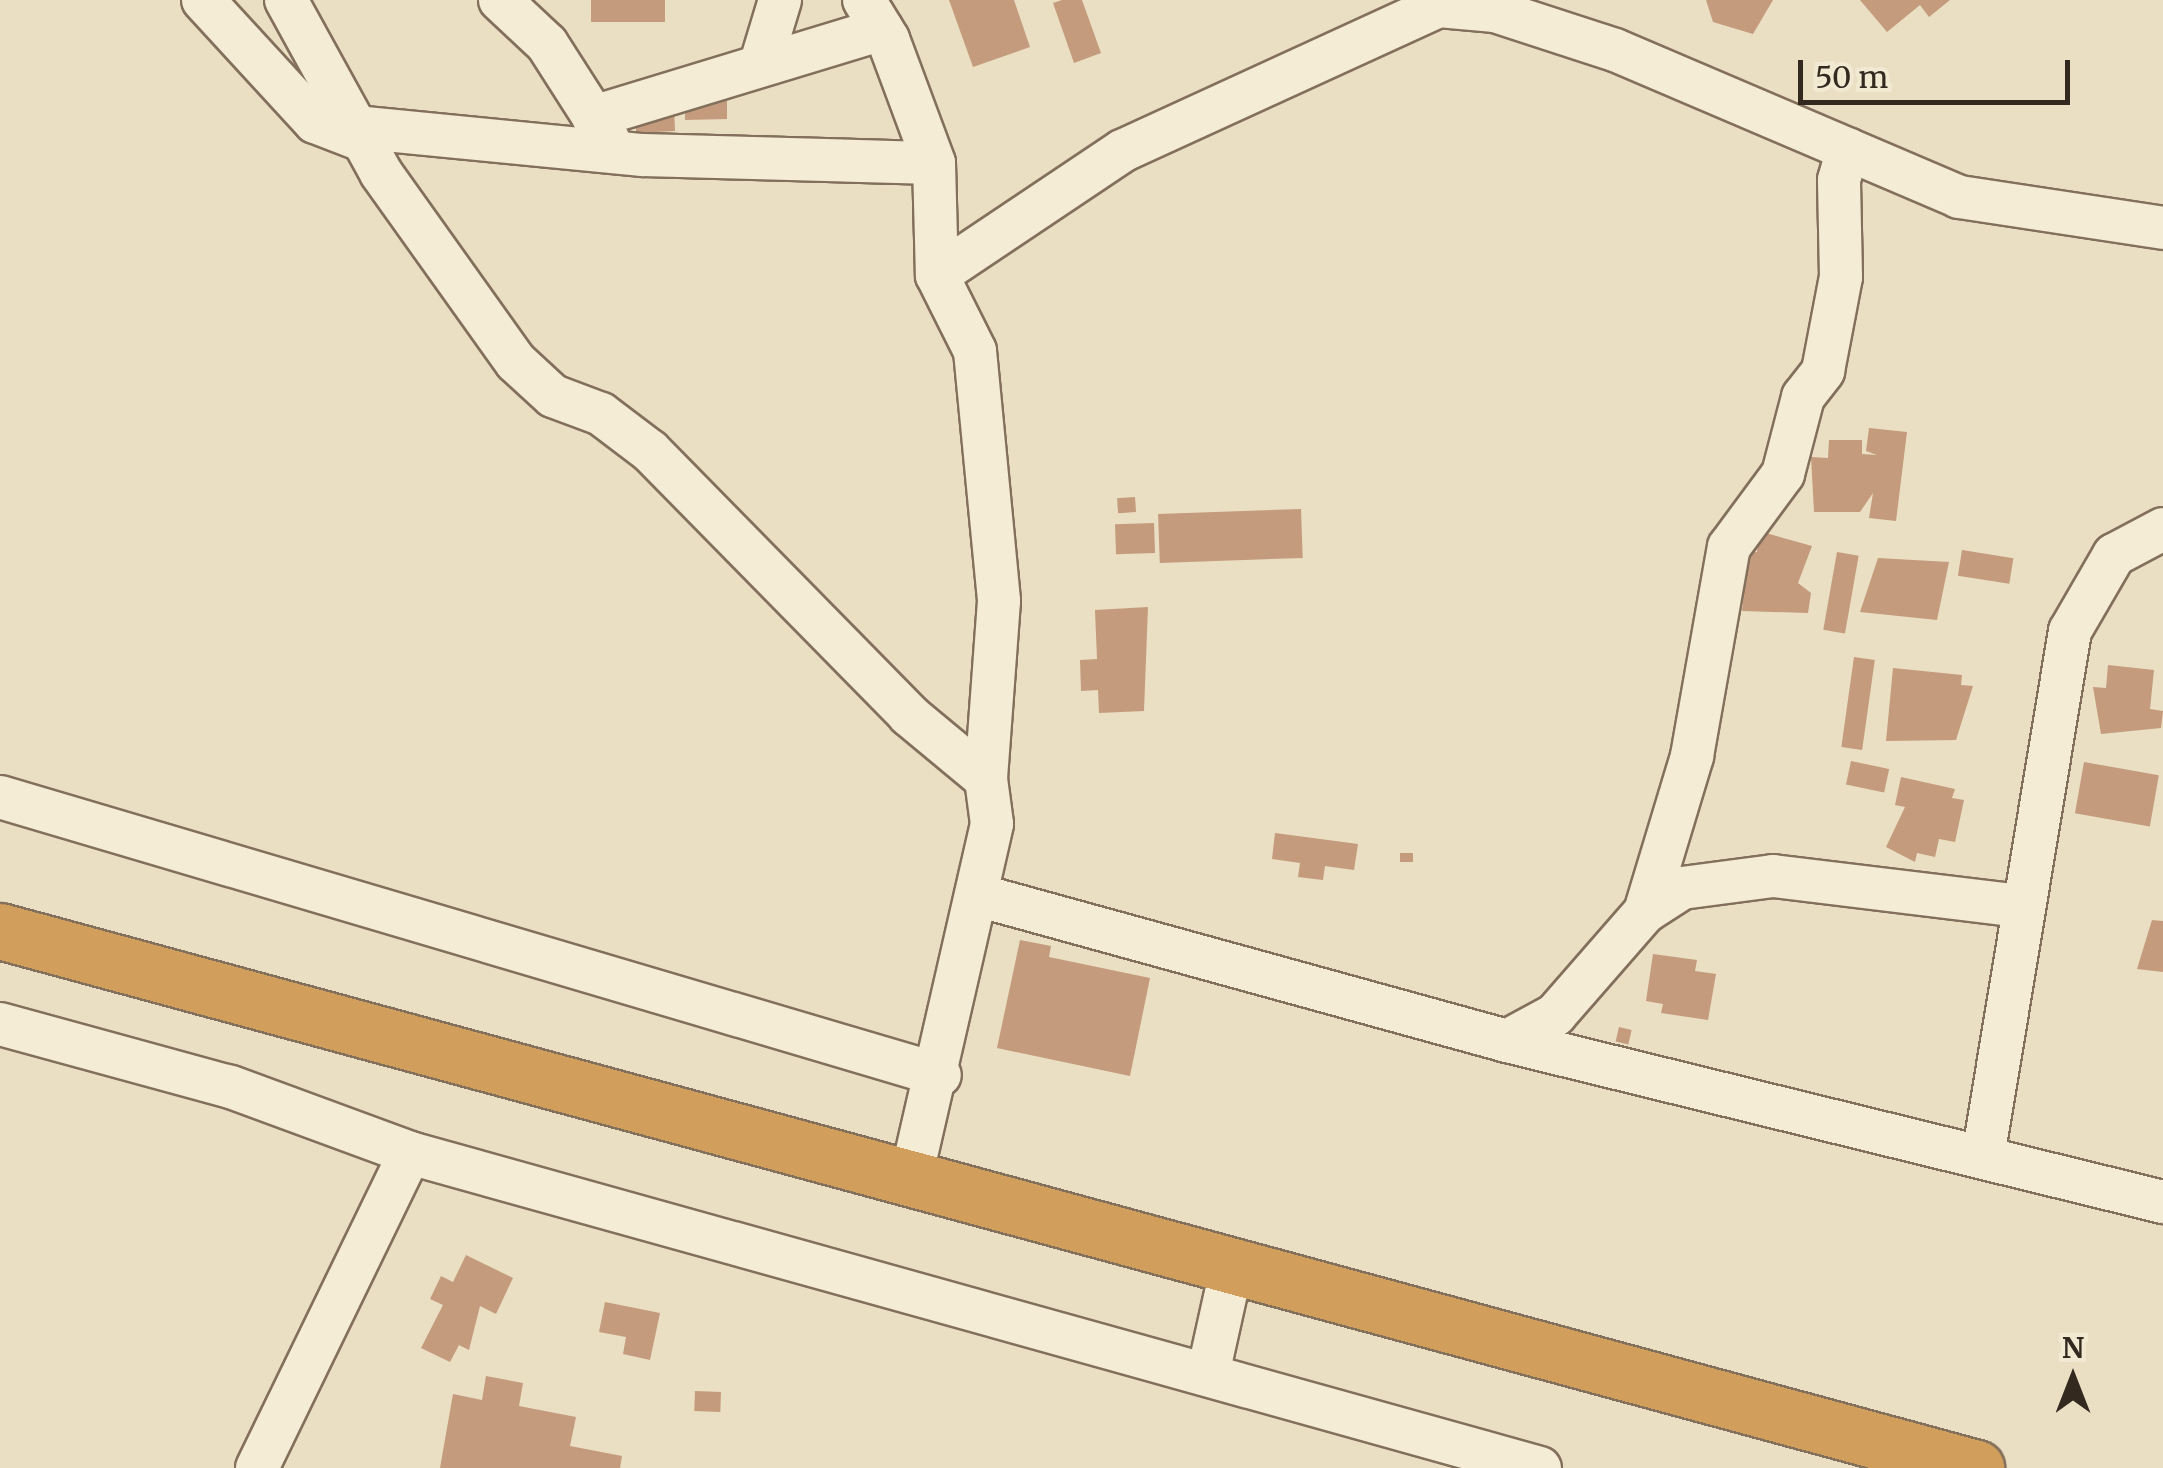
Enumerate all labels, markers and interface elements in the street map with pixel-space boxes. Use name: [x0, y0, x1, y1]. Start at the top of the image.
scale bar: [1803, 40, 2076, 102]
text: 50 m: [1815, 58, 1888, 96]
north arrow: [2023, 1328, 2123, 1428]
text: N: [2062, 1330, 2084, 1366]

